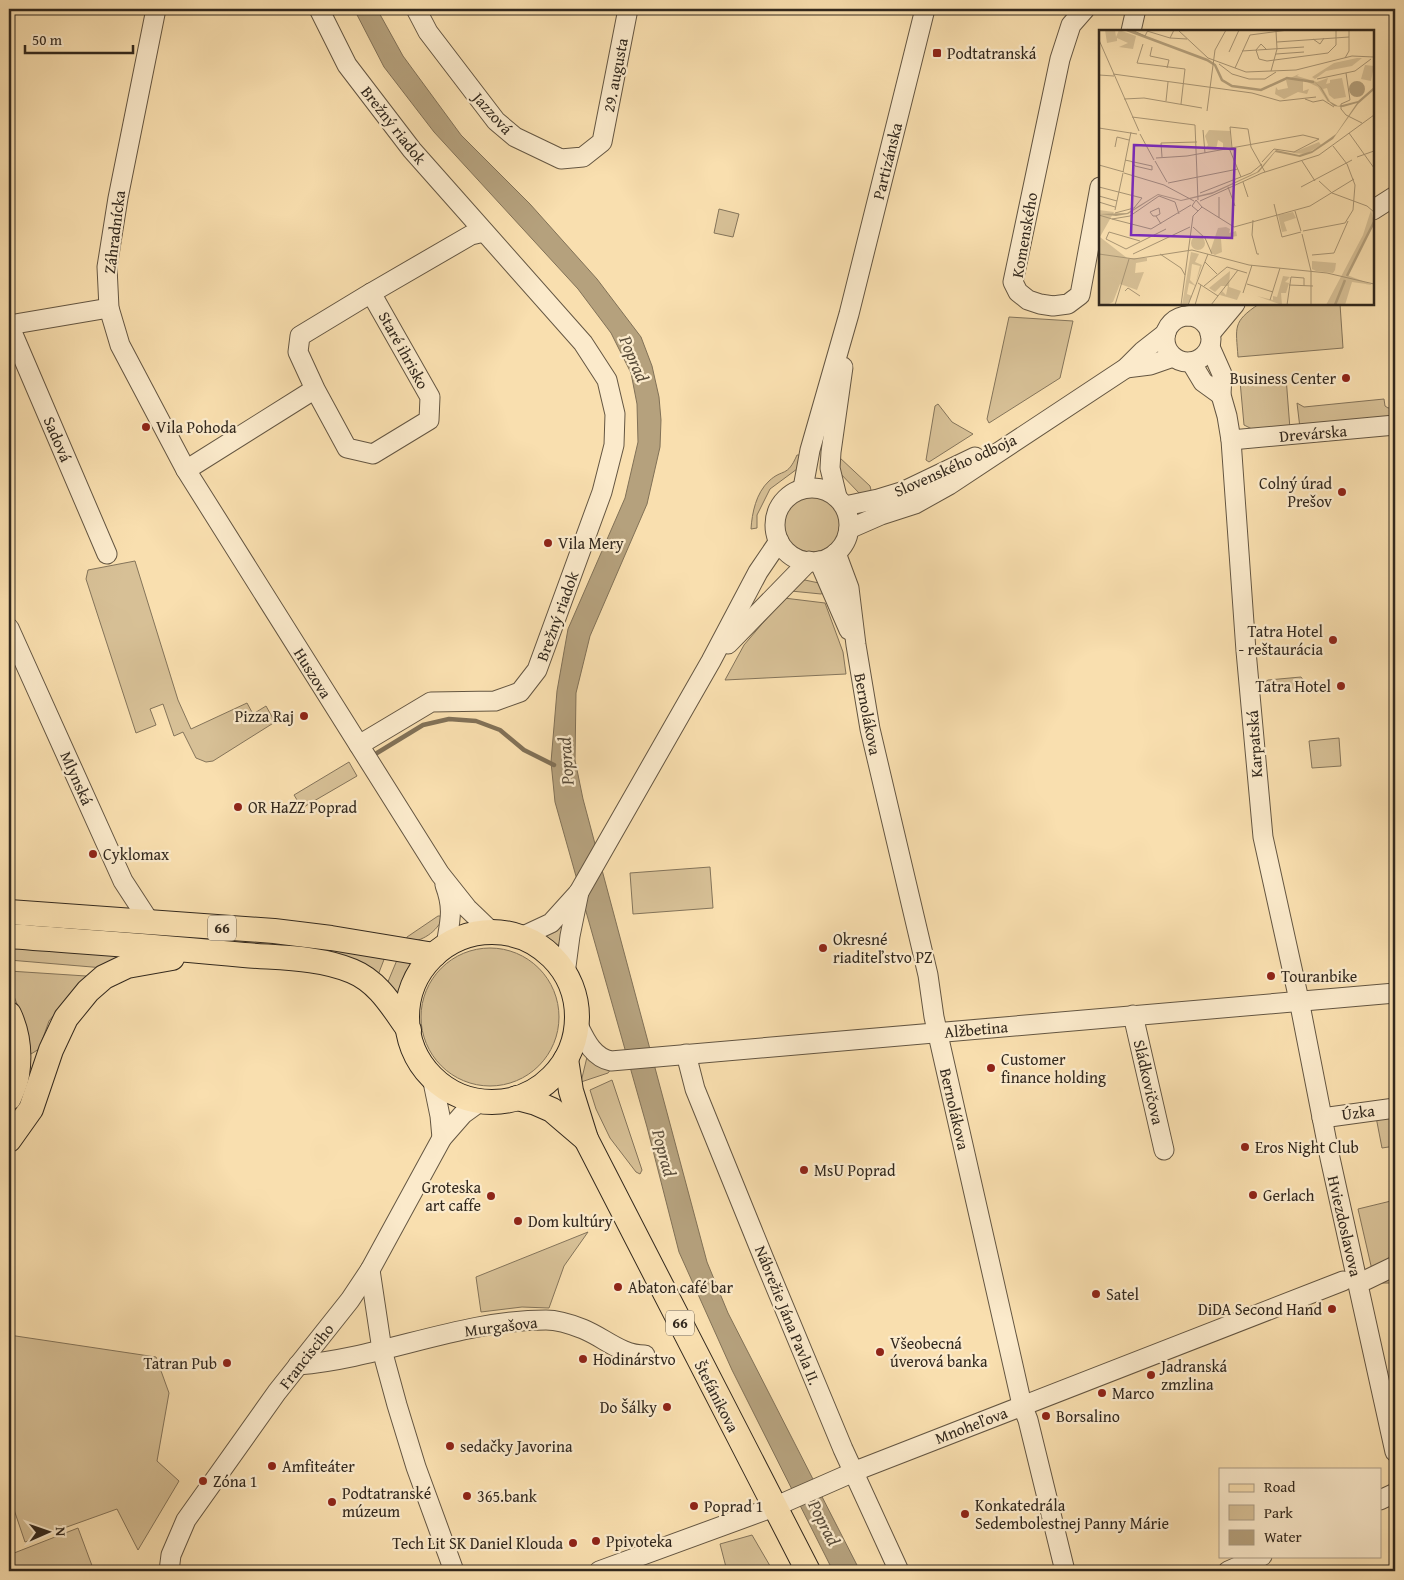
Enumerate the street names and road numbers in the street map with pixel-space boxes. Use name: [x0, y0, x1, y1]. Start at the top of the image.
street label: 29. augusta: [596, 35, 634, 114]
street label: Brežný riadok: [356, 81, 433, 170]
street label: Jazzová: [466, 85, 519, 140]
street label: Partizánska: [866, 120, 908, 202]
street label: Záhradnícka: [97, 189, 131, 275]
street label: Komenského: [1005, 190, 1043, 280]
street label: Staré ihrisko: [373, 307, 435, 393]
street label: Sadová: [38, 413, 78, 466]
street label: Drevárska: [1278, 418, 1348, 448]
street label: Slovenského odboja: [890, 427, 1021, 503]
street label: Brežný riadok: [530, 567, 585, 664]
street label: Huszova: [288, 643, 338, 703]
street label: Bernolákova: [848, 671, 888, 758]
street label: Karpatská: [1240, 709, 1268, 779]
street label: Mlynská: [55, 747, 100, 809]
road number: 66: [208, 916, 236, 940]
street label: Alžbetina: [943, 1014, 1009, 1044]
street label: Sládkovičova: [1128, 1037, 1171, 1127]
street label: Bernolákova: [934, 1066, 976, 1153]
street label: Úzka: [1340, 1098, 1376, 1126]
street label: Hviezdoslavova: [1322, 1173, 1368, 1279]
street label: Nábrežie Jána Pavla II.: [749, 1242, 827, 1388]
street label: Murgašova: [463, 1310, 539, 1342]
road number: 66: [666, 1310, 694, 1336]
street label: Francisciho: [273, 1318, 339, 1394]
street label: Štefánikova: [689, 1356, 746, 1437]
street label: Mnoheľova: [931, 1400, 1011, 1450]

